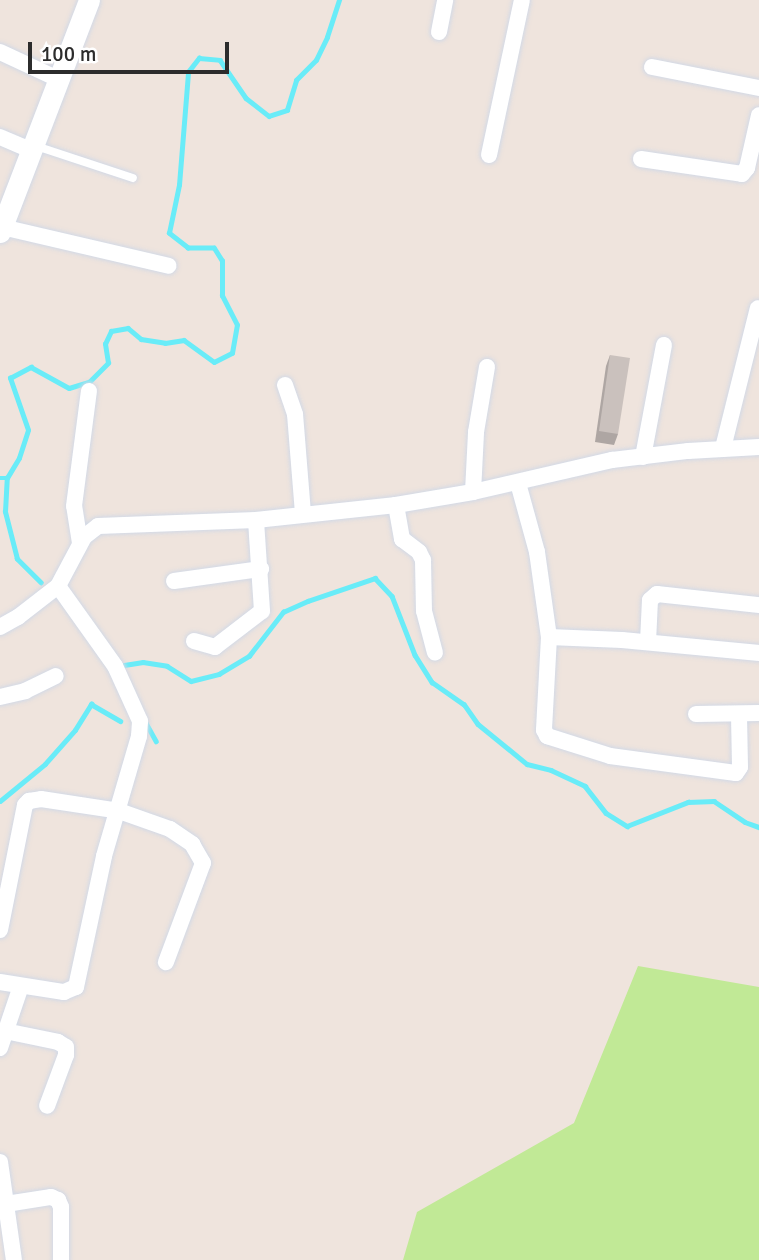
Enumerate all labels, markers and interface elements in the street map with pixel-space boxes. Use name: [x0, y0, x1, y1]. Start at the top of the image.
scale bar: [32, 28, 233, 72]
text: 100 m: [41, 41, 96, 67]

